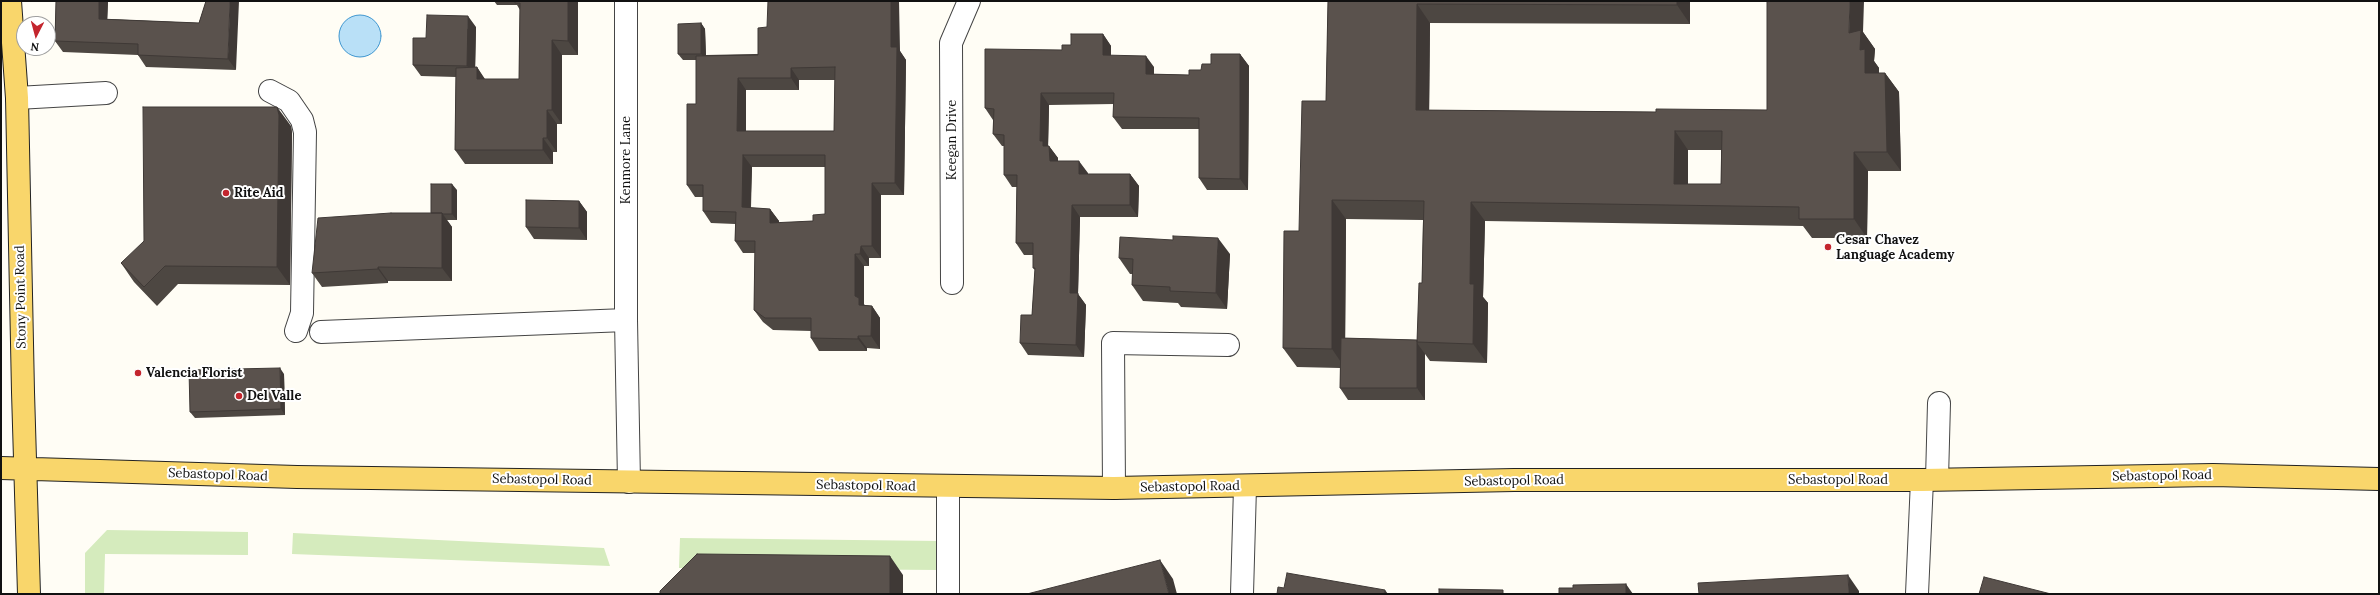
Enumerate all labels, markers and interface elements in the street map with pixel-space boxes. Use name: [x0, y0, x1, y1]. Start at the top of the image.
north arrow: [16, 16, 56, 56]
text: N: [30, 40, 40, 54]
street label: Keegan Drive: [944, 100, 960, 180]
street label: Kenmore Lane: [618, 116, 634, 204]
place label: Rite Aid: [234, 185, 284, 201]
marker: Rite Aid: [221, 188, 231, 198]
place label: Cesar Chavez Language Academy: [1836, 232, 1954, 263]
marker: Cesar Chavez Language Academy: [1823, 242, 1833, 252]
street label: Stony Point Road: [12, 245, 30, 349]
place label: Valencia Florist: [146, 365, 243, 381]
marker: Valencia Florist: [133, 368, 143, 378]
place label: Del Valle: [247, 388, 301, 404]
marker: Del Valle: [234, 391, 244, 401]
street label: Sebastopol Road: [168, 465, 268, 485]
street label: Sebastopol Road: [2112, 467, 2212, 485]
street label: Sebastopol Road: [492, 471, 592, 489]
street label: Sebastopol Road: [1464, 472, 1564, 490]
street label: Sebastopol Road: [1788, 472, 1888, 488]
street label: Sebastopol Road: [816, 477, 916, 495]
street label: Sebastopol Road: [1140, 478, 1240, 496]

